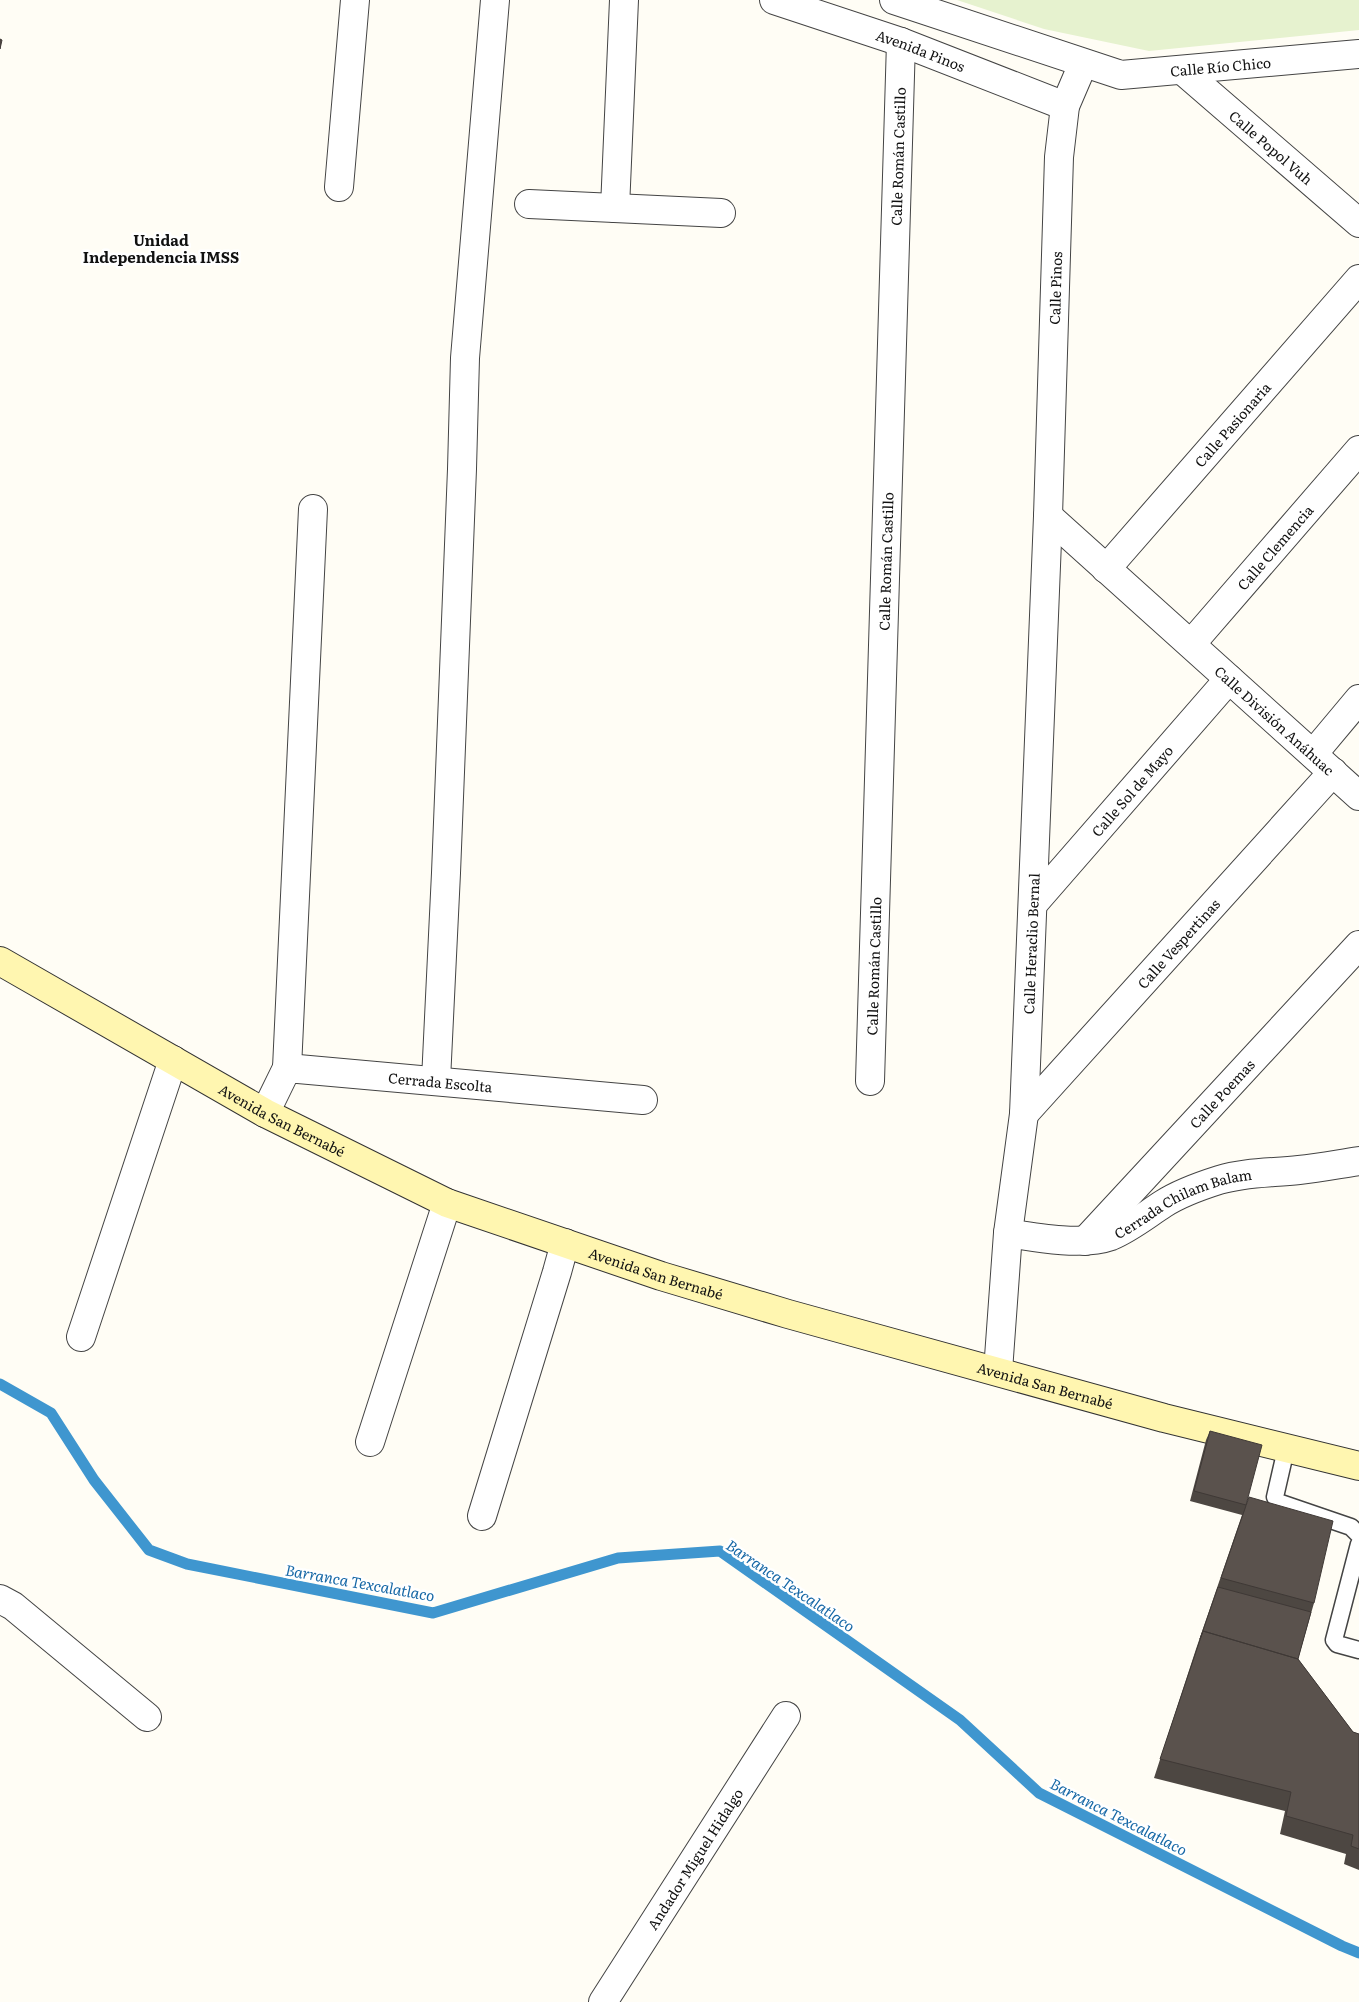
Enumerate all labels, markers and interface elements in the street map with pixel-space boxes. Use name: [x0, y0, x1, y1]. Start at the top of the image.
street label: Avenida Pinos: [874, 24, 968, 76]
street label: Calle Río Chico: [1169, 52, 1272, 81]
street label: Calle Román Castillo: [886, 87, 910, 226]
street label: Calle Popol Vuh: [1225, 105, 1317, 189]
district label: Unidad Independencia IMSS: [83, 228, 239, 268]
street label: Calle Pinos: [1044, 251, 1066, 325]
street label: Calle Pasionaria: [1190, 377, 1275, 471]
street label: Calle Román Castillo: [873, 492, 898, 631]
street label: Calle Clemencia: [1232, 500, 1318, 594]
street label: Calle División Anáhuac: [1210, 661, 1339, 779]
street label: Calle Sol de Mayo: [1086, 741, 1177, 841]
street label: Calle Heraclio Bernal: [1018, 872, 1044, 1015]
street label: Calle Vespertinas: [1132, 894, 1224, 993]
street label: Calle Román Castillo: [861, 897, 885, 1036]
street label: Calle Poemas: [1184, 1055, 1259, 1132]
street label: Cerrada Escolta: [387, 1067, 494, 1096]
street label: Avenida San Bernabé: [215, 1079, 349, 1161]
street label: Cerrada Chilam Balam: [1111, 1164, 1253, 1243]
street label: Avenida San Bernabé: [586, 1242, 726, 1304]
street label: Avenida San Bernabé: [975, 1357, 1115, 1413]
water label: Barranca Texcalatlaco: [722, 1533, 860, 1637]
water label: Barranca Texcalatlaco: [284, 1558, 436, 1606]
water label: Barranca Texcalatlaco: [1046, 1771, 1192, 1861]
street label: Andador Miguel Hidalgo: [642, 1784, 747, 1933]

